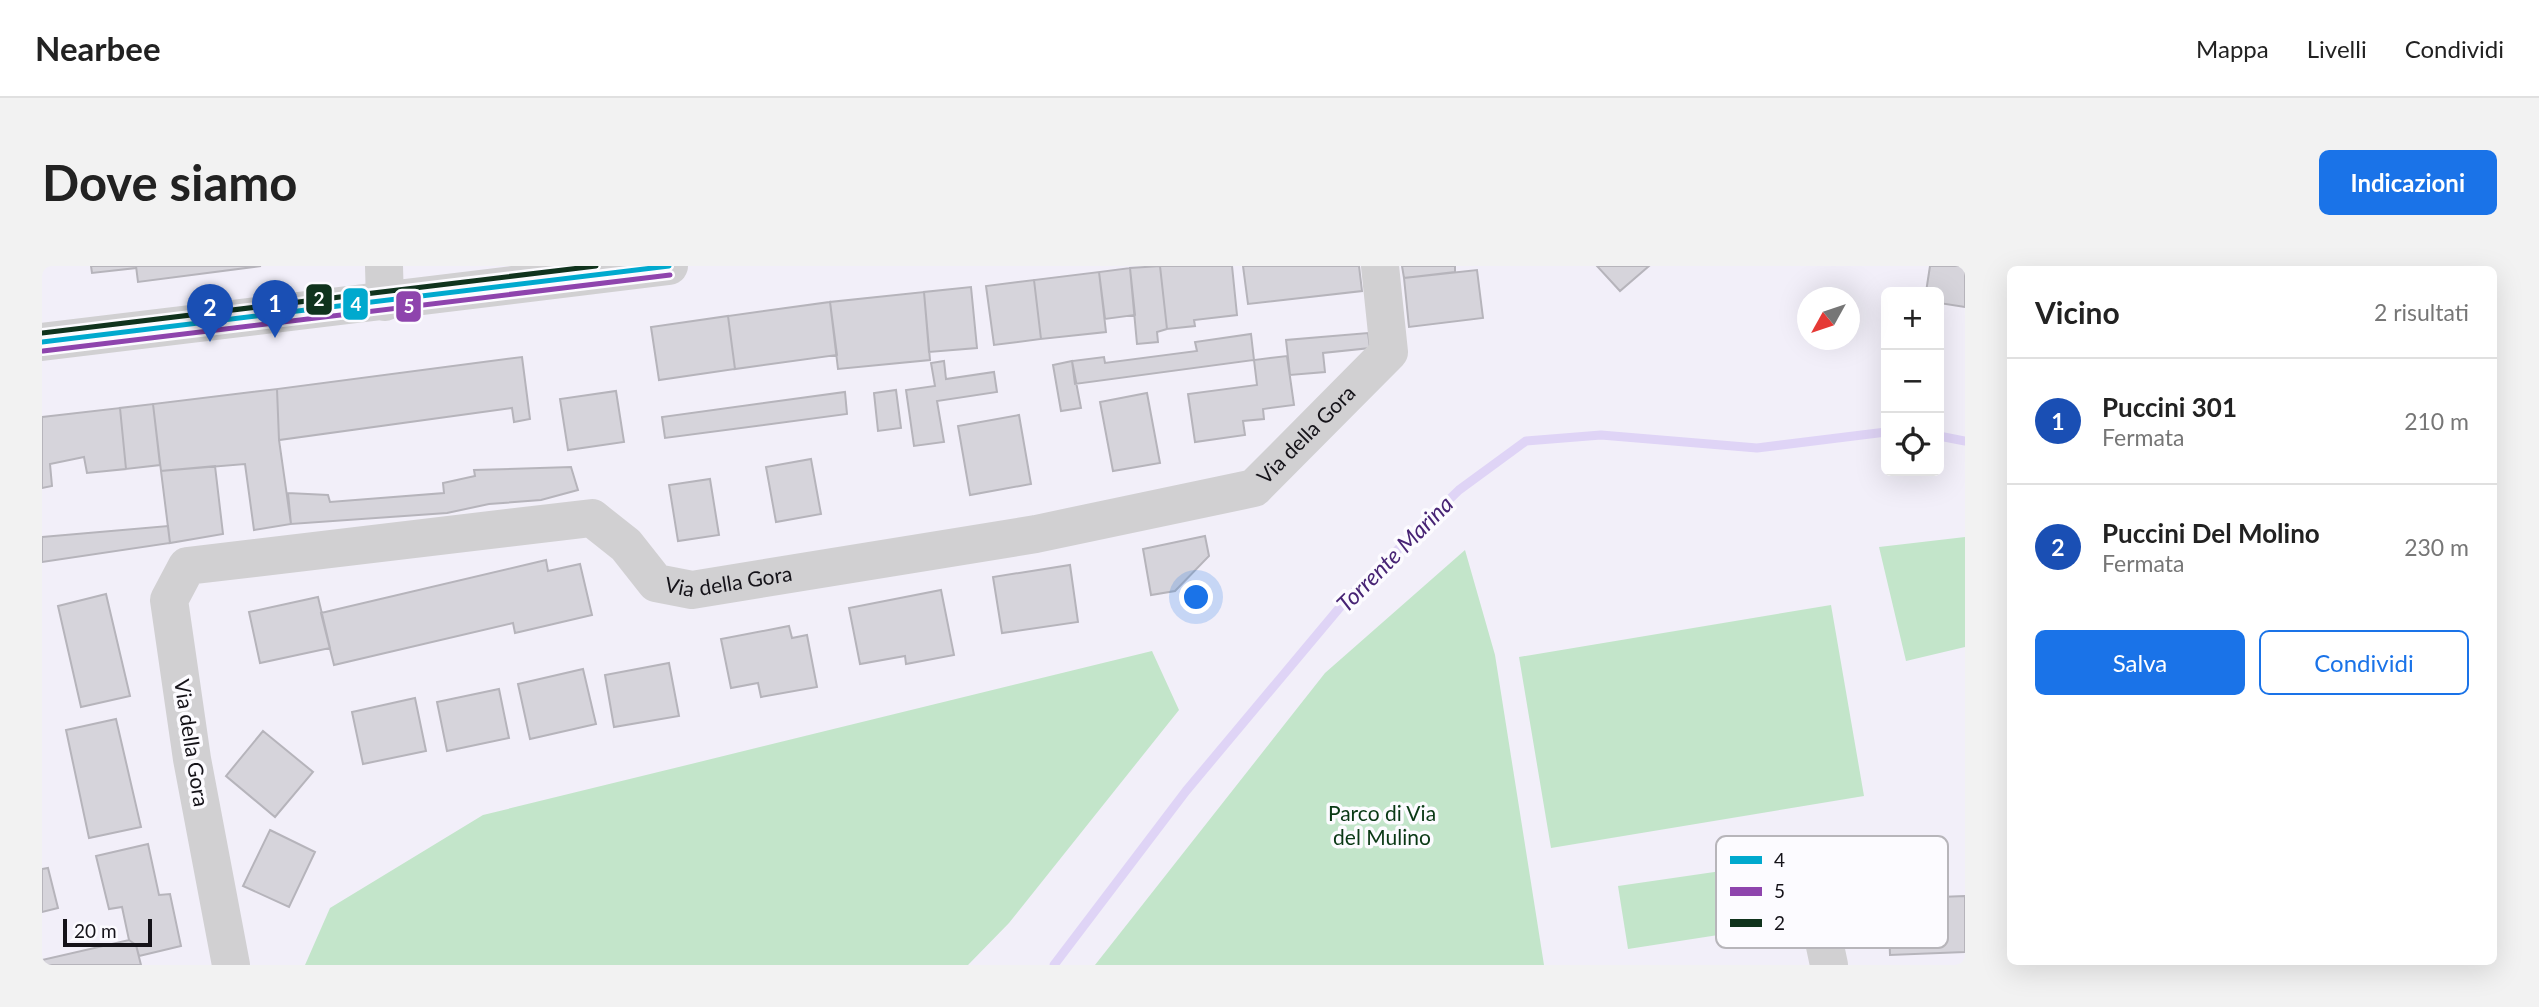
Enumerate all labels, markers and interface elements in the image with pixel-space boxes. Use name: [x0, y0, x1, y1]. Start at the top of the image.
text: Nearbee: [35, 28, 161, 68]
text: Mappa: [2196, 34, 2269, 63]
text: Livelli: [2307, 34, 2367, 63]
text: Condividi: [2405, 34, 2504, 63]
button: Indicazioni: [2319, 150, 2497, 215]
text: Dove siamo: [42, 153, 298, 211]
pin: 1: [252, 280, 298, 338]
line badge: 2: [305, 283, 333, 316]
pin: 2: [187, 284, 233, 342]
text: 2: [313, 287, 325, 310]
line badge: 4: [342, 287, 369, 321]
north arrow: [1797, 287, 1860, 350]
map controls: [1881, 287, 1944, 476]
button: +: [1881, 287, 1944, 350]
line badge: 5: [395, 290, 422, 323]
text: 4: [350, 292, 362, 315]
text: 5: [403, 294, 415, 317]
text: Vicino: [2035, 294, 2120, 330]
text: 2 risultati: [2374, 298, 2469, 326]
button: −: [1881, 350, 1944, 413]
street label: Via della Gora: [1251, 380, 1360, 489]
text: Puccini 301: [2102, 391, 2237, 423]
text: 1: [2051, 407, 2065, 435]
text: 210 m: [2404, 407, 2469, 435]
button: locate: [1881, 413, 1944, 476]
text: Fermata: [2102, 423, 2184, 451]
water label: Torrente Marina: [1330, 489, 1458, 617]
text: Puccini Del Molino: [2102, 517, 2320, 549]
text: 2: [2051, 533, 2065, 561]
text: 230 m: [2404, 533, 2469, 561]
text: Fermata: [2102, 549, 2184, 577]
street label: Via della Gora: [663, 560, 794, 601]
your location: [1179, 580, 1213, 614]
button: Salva: [2035, 630, 2245, 695]
button: Condividi: [2259, 630, 2469, 695]
street label: Via della Gora: [170, 677, 215, 808]
park label: Parco di Via del Mulino: [1328, 800, 1436, 849]
legend: [1716, 836, 1948, 948]
text: 4: [1774, 848, 1785, 871]
text: 5: [1774, 879, 1785, 902]
text: 2: [1774, 911, 1785, 934]
scale bar: [63, 916, 152, 948]
text: 20 m: [74, 919, 117, 942]

